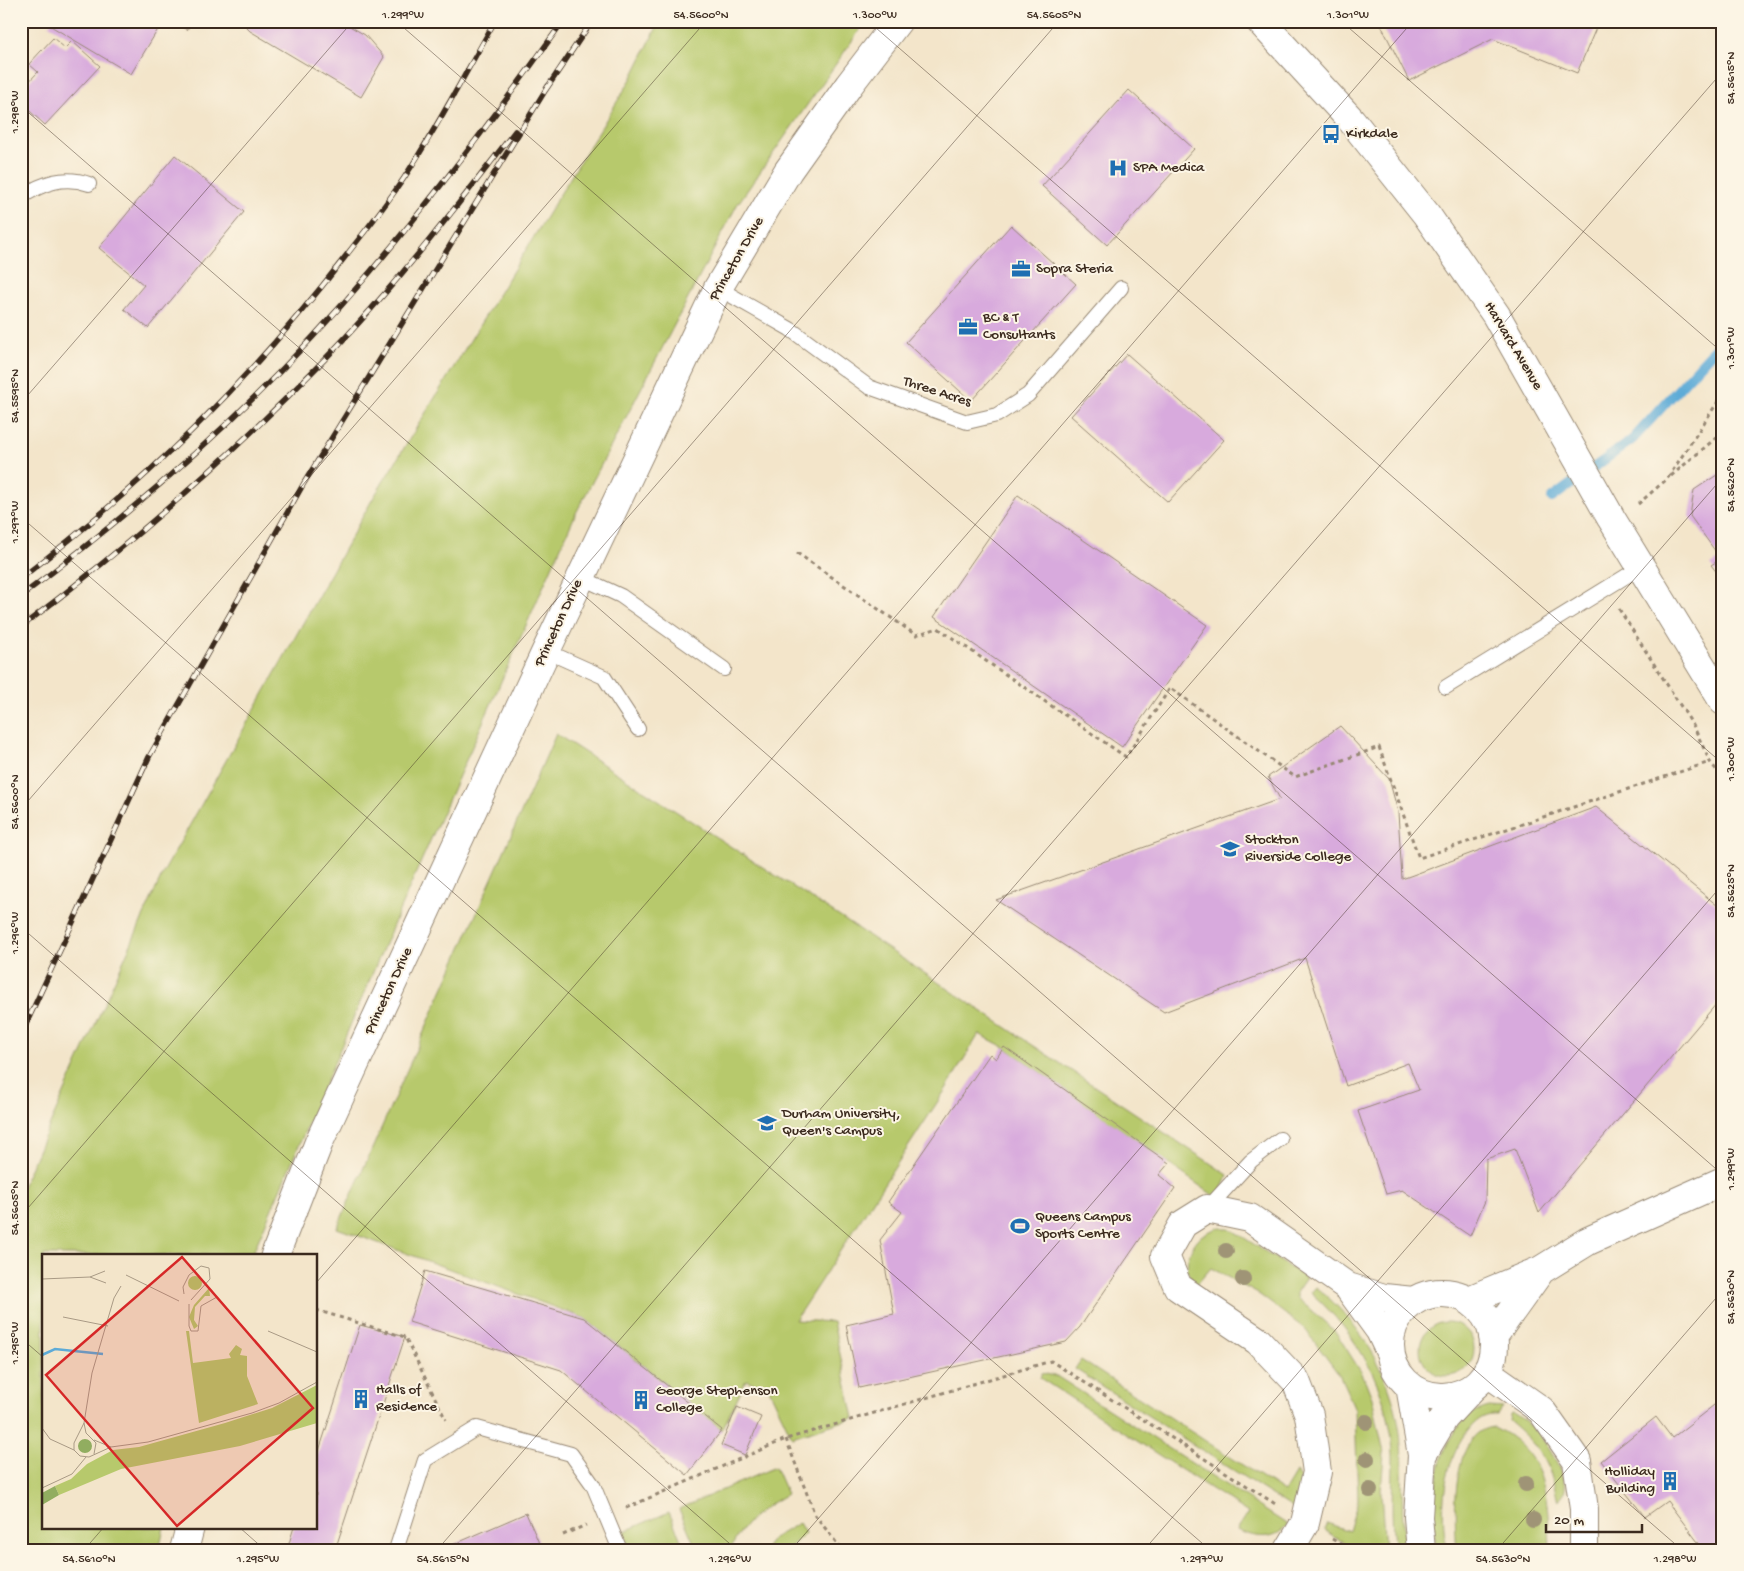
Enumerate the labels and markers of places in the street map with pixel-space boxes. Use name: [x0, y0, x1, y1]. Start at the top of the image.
bus stop icon: Kirkdale: [1320, 123, 1342, 145]
place label: Kirkdale: [1346, 125, 1398, 143]
hospital icon: SPA Medica: [1107, 157, 1129, 179]
place label: SPA Medica: [1133, 159, 1205, 177]
office icon: Sopra Steria: [1010, 258, 1032, 280]
place label: Sopra Steria: [1036, 260, 1114, 278]
place label: BC & T Consultants: [982, 309, 1056, 344]
office icon: BC & T Consultants: [957, 316, 979, 338]
place label: Stockton Riverside College: [1245, 831, 1351, 866]
school or university icon: Stockton Riverside College: [1219, 838, 1241, 860]
place label: Durham University, Queen's Campus: [781, 1105, 900, 1140]
school or university icon: Durham University, Queen's Campus: [756, 1112, 778, 1134]
place label: Queens Campus Sports Centre: [1035, 1208, 1131, 1243]
sports icon: Queens Campus Sports Centre: [1009, 1215, 1031, 1237]
place label: Halls of Residence: [376, 1381, 437, 1416]
place label: George Stephenson College: [656, 1382, 778, 1417]
building icon: Halls of Residence: [350, 1388, 372, 1410]
building icon: George Stephenson College: [630, 1389, 652, 1411]
place label: Holliday Building: [1604, 1463, 1656, 1498]
building icon: Holliday Building: [1659, 1470, 1681, 1492]

